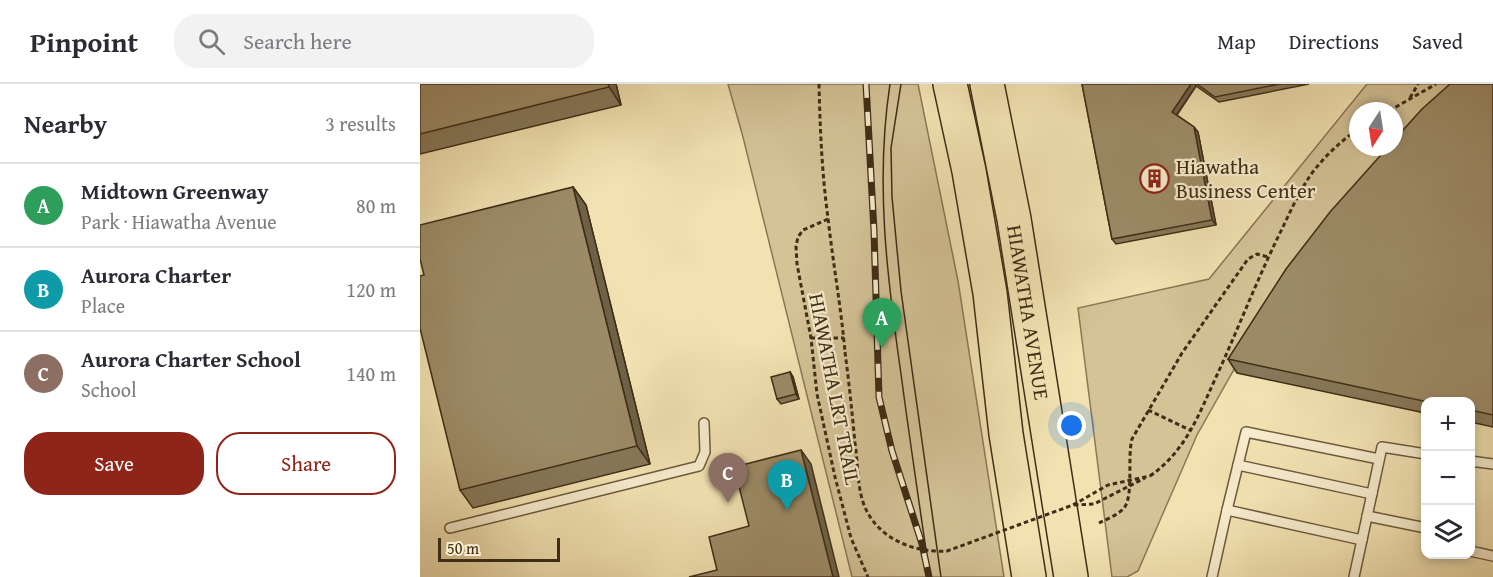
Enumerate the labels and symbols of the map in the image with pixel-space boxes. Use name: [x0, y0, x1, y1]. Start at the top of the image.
north arrow: [1349, 102, 1403, 156]
place label: Hiawatha Business Center: [1176, 151, 1316, 206]
building icon: Hiawatha Business Center: [1139, 162, 1171, 194]
street label: HIAWATHA AVENUE: [1000, 222, 1058, 402]
street label: HIAWATHA LRT TRAIL: [801, 291, 869, 487]
pin: A: [862, 298, 902, 348]
your location: [1057, 411, 1086, 440]
pin: C: [708, 454, 748, 503]
pin: B: [768, 460, 806, 510]
scale bar: [438, 535, 560, 562]

